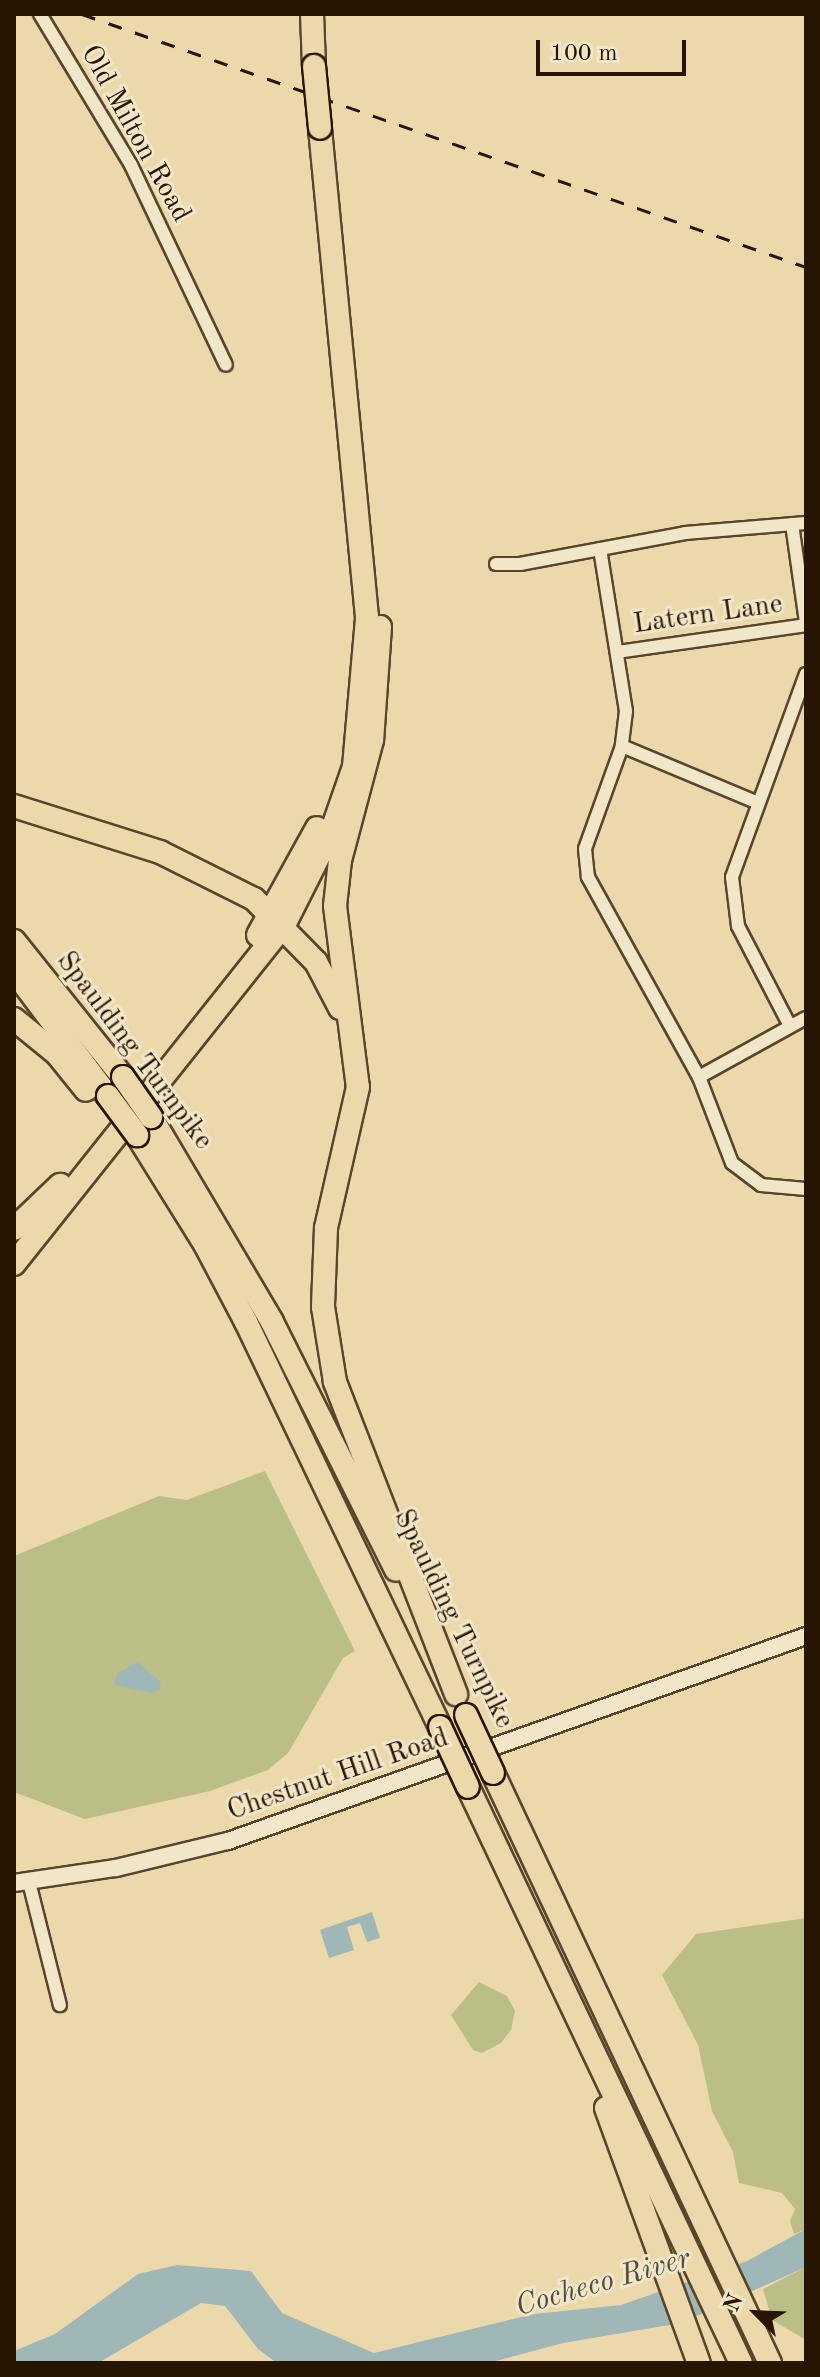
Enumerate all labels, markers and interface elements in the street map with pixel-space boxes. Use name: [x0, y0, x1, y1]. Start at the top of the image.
scale bar: [540, 24, 690, 74]
street label: Old Milton Road: [72, 40, 198, 228]
text: 100 m: [550, 42, 618, 66]
street label: Latern Lane: [631, 588, 785, 642]
street label: Spaulding Turnpike: [49, 945, 219, 1157]
street label: Spaulding Turnpike: [385, 1504, 521, 1734]
street label: Chestnut Hill Road: [223, 1721, 453, 1829]
water label: Cocheco River: [511, 2241, 695, 2325]
north arrow: [716, 2273, 796, 2353]
text: N: [721, 2291, 748, 2315]

